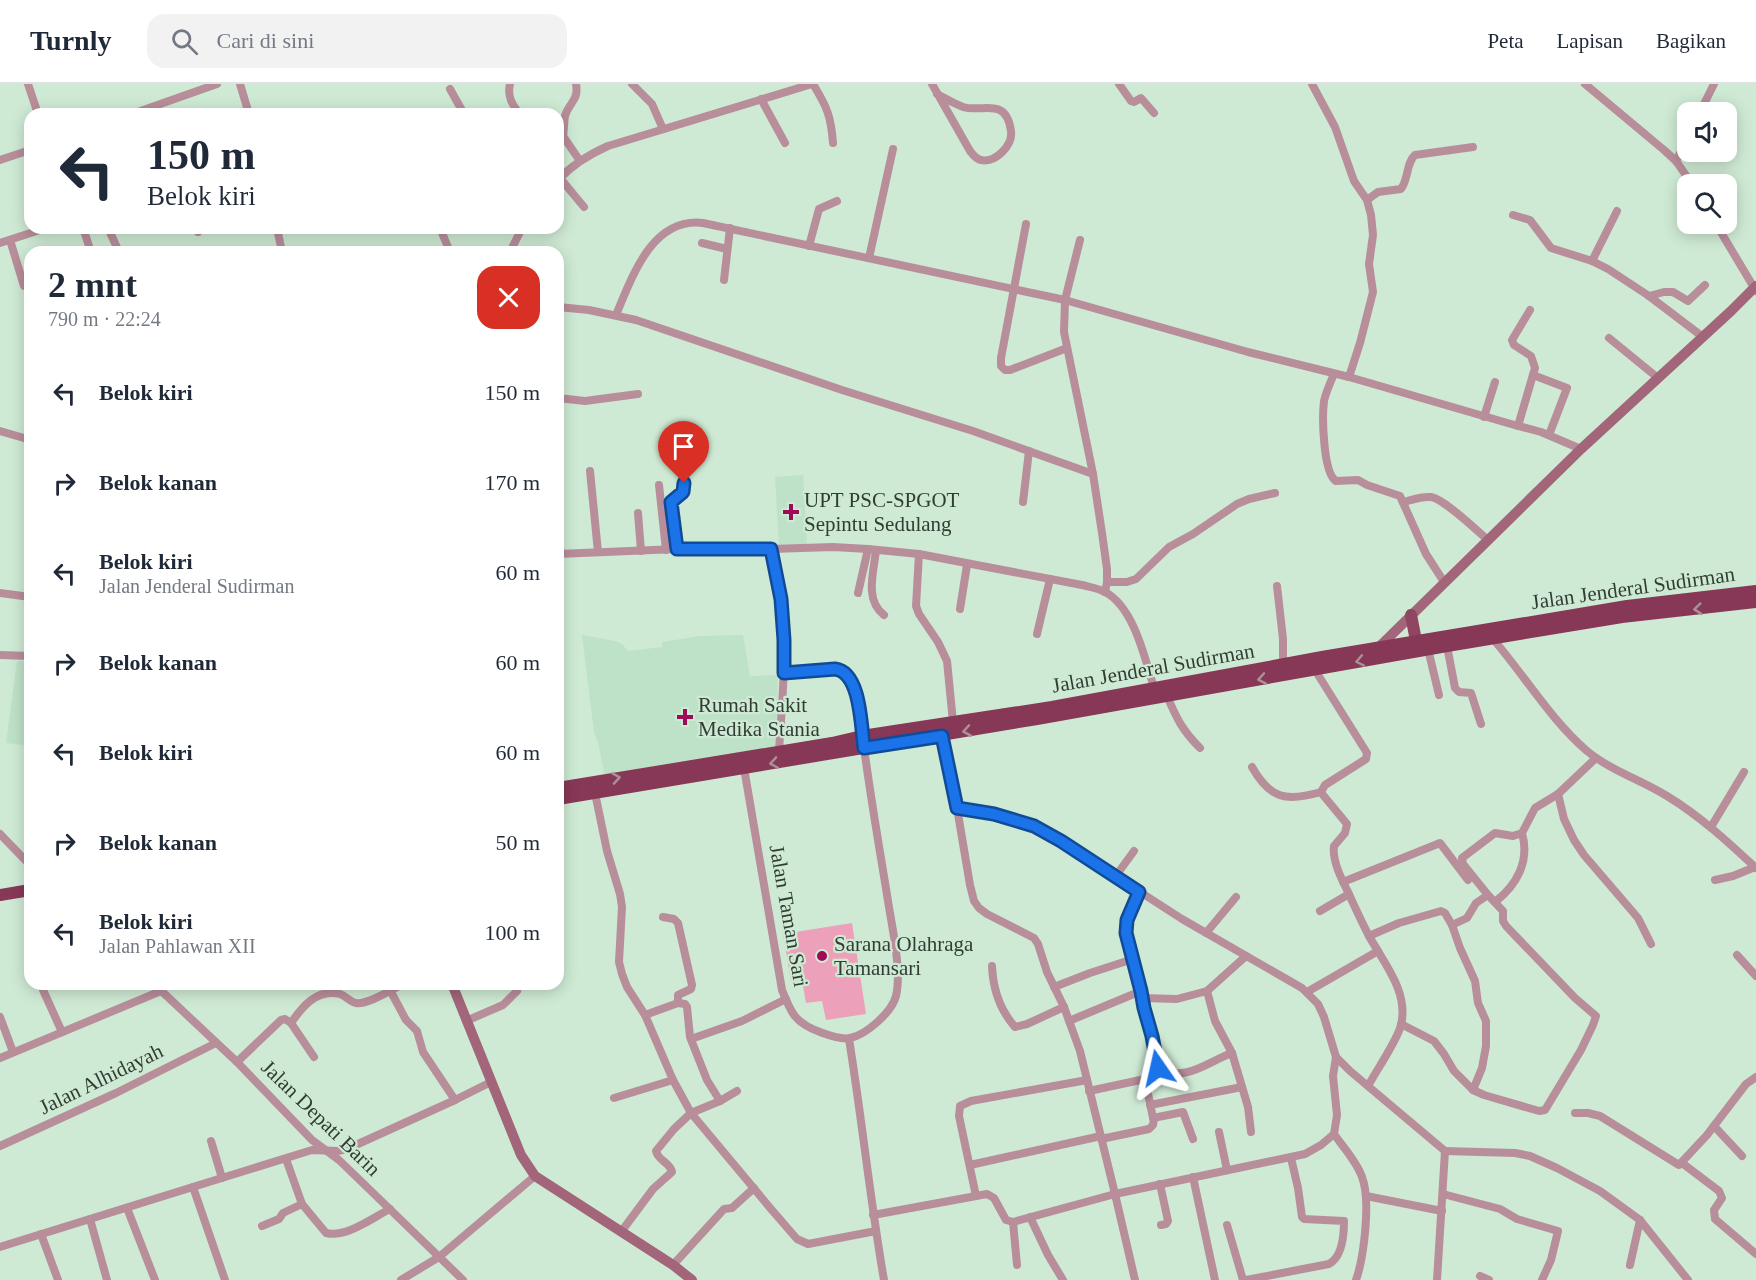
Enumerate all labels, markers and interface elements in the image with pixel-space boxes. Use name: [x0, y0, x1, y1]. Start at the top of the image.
search box: [147, 14, 567, 68]
text: Turnly: [30, 25, 111, 56]
icon: search: [168, 25, 201, 58]
text: Cari di sini: [216, 28, 314, 53]
text: Peta: [1487, 29, 1524, 53]
text: Lapisan: [1557, 29, 1623, 53]
text: Bagikan: [1656, 29, 1726, 53]
map controls: [1677, 102, 1737, 234]
button: sound: [1677, 102, 1737, 162]
icon: left: [48, 132, 126, 210]
text: 150 m: [147, 132, 256, 178]
button: search: [1677, 174, 1737, 234]
text: Belok kiri: [147, 181, 256, 211]
text: 2 mnt: [48, 265, 137, 305]
button: close: [477, 266, 540, 329]
text: 790 m · 22:24: [48, 308, 161, 330]
icon: left: [48, 377, 81, 410]
text: Belok kiri: [99, 380, 193, 405]
text: 150 m: [484, 380, 540, 405]
pin: [658, 421, 709, 483]
icon: arrive: [667, 430, 700, 463]
icon: right: [48, 467, 81, 500]
text: Belok kanan: [99, 470, 217, 495]
text: 170 m: [484, 470, 540, 495]
place label: UPT PSC-SPGOT Sepintu Sedulang: [804, 488, 960, 536]
marker: UPT PSC-SPGOT Sepintu Sedulang: [782, 503, 800, 521]
text: Belok kiri: [99, 549, 193, 574]
icon: left: [48, 557, 81, 590]
text: 60 m: [495, 560, 540, 585]
street label: Jalan Jenderal Sudirman: [1530, 562, 1737, 614]
text: Jalan Jenderal Sudirman: [99, 575, 295, 597]
one-way arrow: [1693, 602, 1702, 615]
street label: Jalan Jenderal Sudirman: [1050, 638, 1257, 698]
icon: right: [48, 647, 81, 680]
text: Belok kanan: [99, 650, 217, 675]
text: 60 m: [495, 650, 540, 675]
one-way arrow: [1355, 654, 1365, 667]
one-way arrow: [1258, 673, 1267, 685]
place label: Rumah Sakit Medika Stania: [698, 693, 821, 741]
marker: Rumah Sakit Medika Stania: [676, 708, 694, 726]
one-way arrow: [962, 725, 971, 737]
icon: left: [48, 737, 81, 770]
text: Belok kiri: [99, 740, 193, 765]
text: 60 m: [495, 740, 540, 765]
one-way arrow: [770, 757, 779, 769]
one-way arrow: [610, 772, 620, 785]
icon: right: [48, 827, 81, 860]
text: Belok kanan: [99, 830, 217, 855]
text: 50 m: [495, 830, 540, 855]
street label: Jalan Taman Sari: [765, 843, 813, 989]
text: Belok kiri: [99, 909, 193, 934]
icon: left: [48, 917, 81, 950]
text: 100 m: [484, 920, 540, 945]
place label: Sarana Olahraga Tamansari: [834, 932, 974, 980]
text: Jalan Pahlawan XII: [99, 935, 256, 957]
marker: Sarana Olahraga Tamansari: [815, 949, 829, 963]
position arrow: [1126, 1036, 1190, 1100]
street label: Jalan Alhidayah: [35, 1038, 167, 1119]
street label: Jalan Depati Barin: [256, 1055, 386, 1181]

